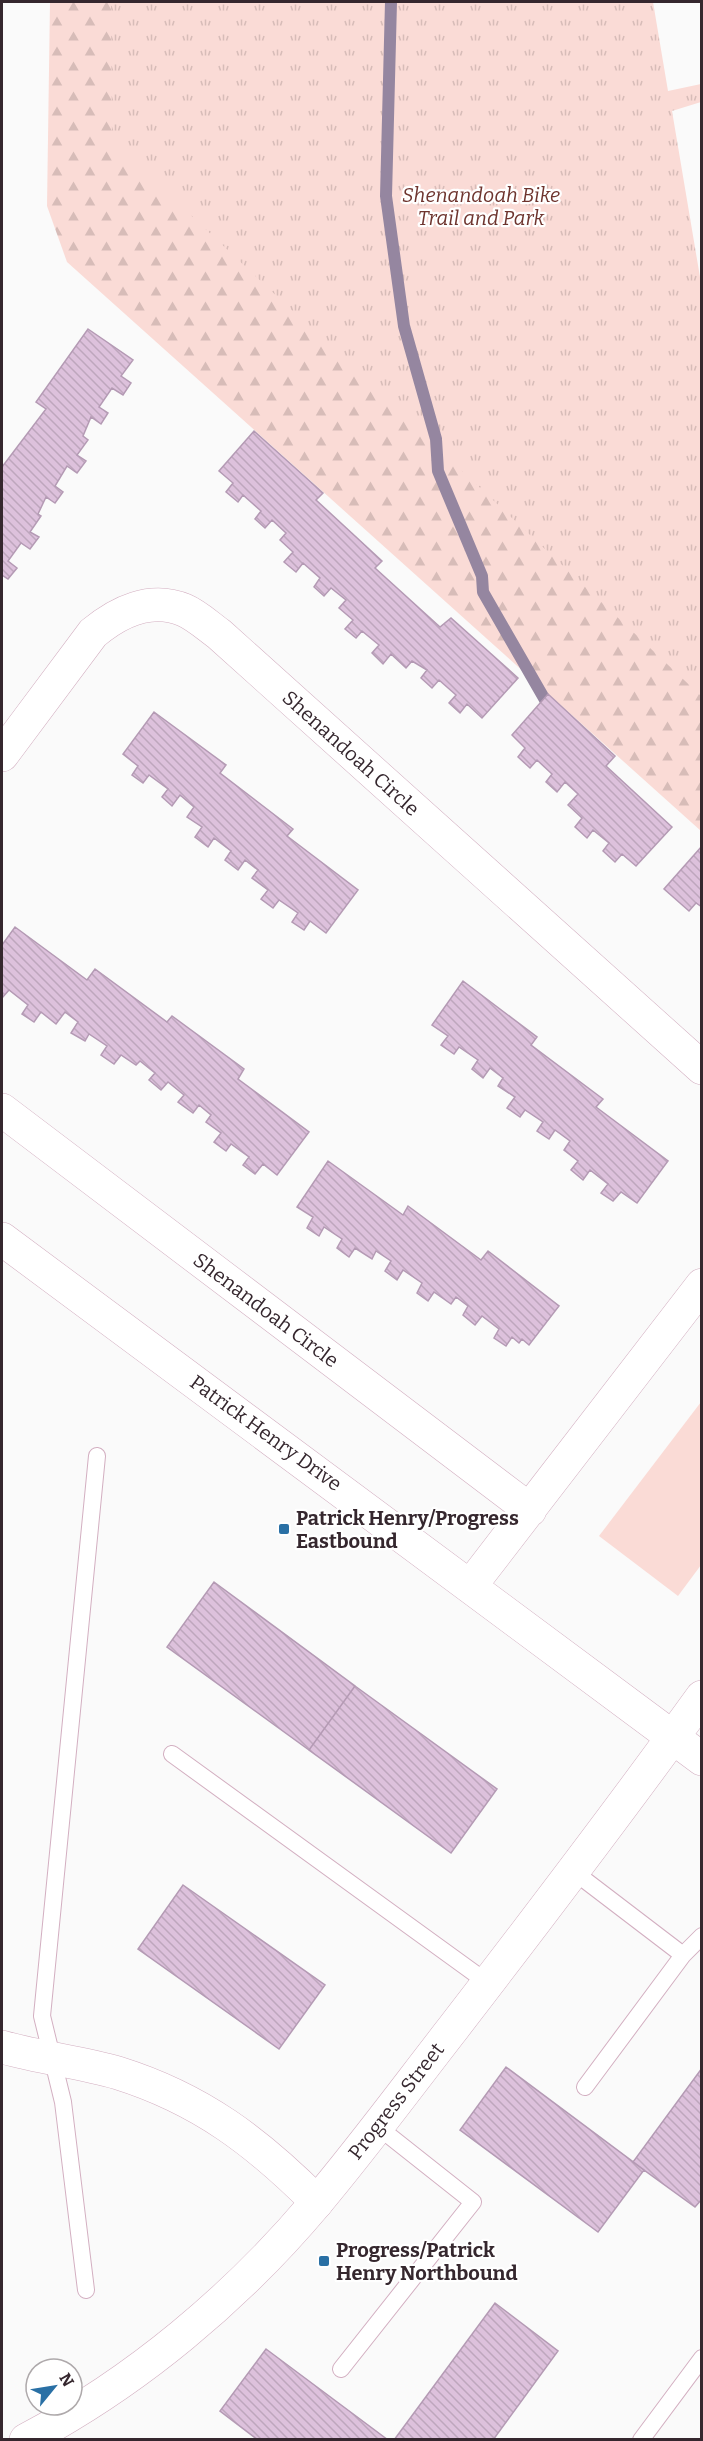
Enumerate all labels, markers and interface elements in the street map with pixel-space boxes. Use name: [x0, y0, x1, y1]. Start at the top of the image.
park label: Shenandoah Bike Trail and Park: [402, 183, 560, 230]
street label: Shenandoah Circle: [278, 685, 424, 821]
street label: Shenandoah Circle: [189, 1248, 343, 1372]
street label: Patrick Henry Drive: [186, 1370, 346, 1496]
place label: Patrick Henry/Progress Eastbound: [296, 1506, 519, 1553]
marker: Patrick Henry/Progress Eastbound: [277, 1522, 291, 1536]
street label: Progress Street: [343, 2038, 449, 2164]
place label: Progress/Patrick Henry Northbound: [336, 2238, 517, 2285]
marker: Progress/Patrick Henry Northbound: [317, 2254, 331, 2268]
north arrow: [24, 2357, 84, 2417]
text: N: [55, 2370, 78, 2390]

